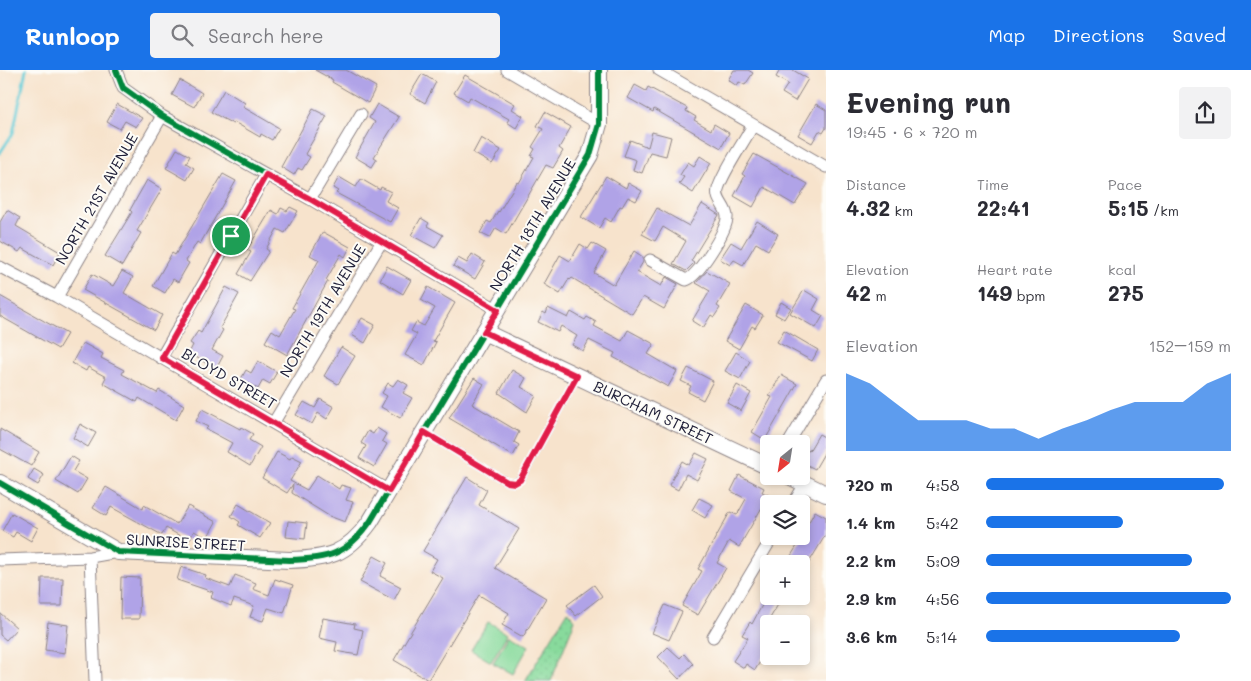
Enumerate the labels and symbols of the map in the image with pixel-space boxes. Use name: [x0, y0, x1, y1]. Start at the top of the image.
street label: NORTH 21ST AVENUE: [50, 129, 142, 268]
street label: NORTH 18TH AVENUE: [484, 154, 580, 295]
pin: [210, 215, 252, 257]
street label: NORTH 19TH AVENUE: [274, 240, 370, 381]
street label: BLOYD STREET: [179, 343, 280, 413]
street label: BURCHAM STREET: [591, 376, 716, 449]
north arrow: [760, 435, 810, 485]
street label: SUNRISE STREET: [126, 529, 246, 555]

